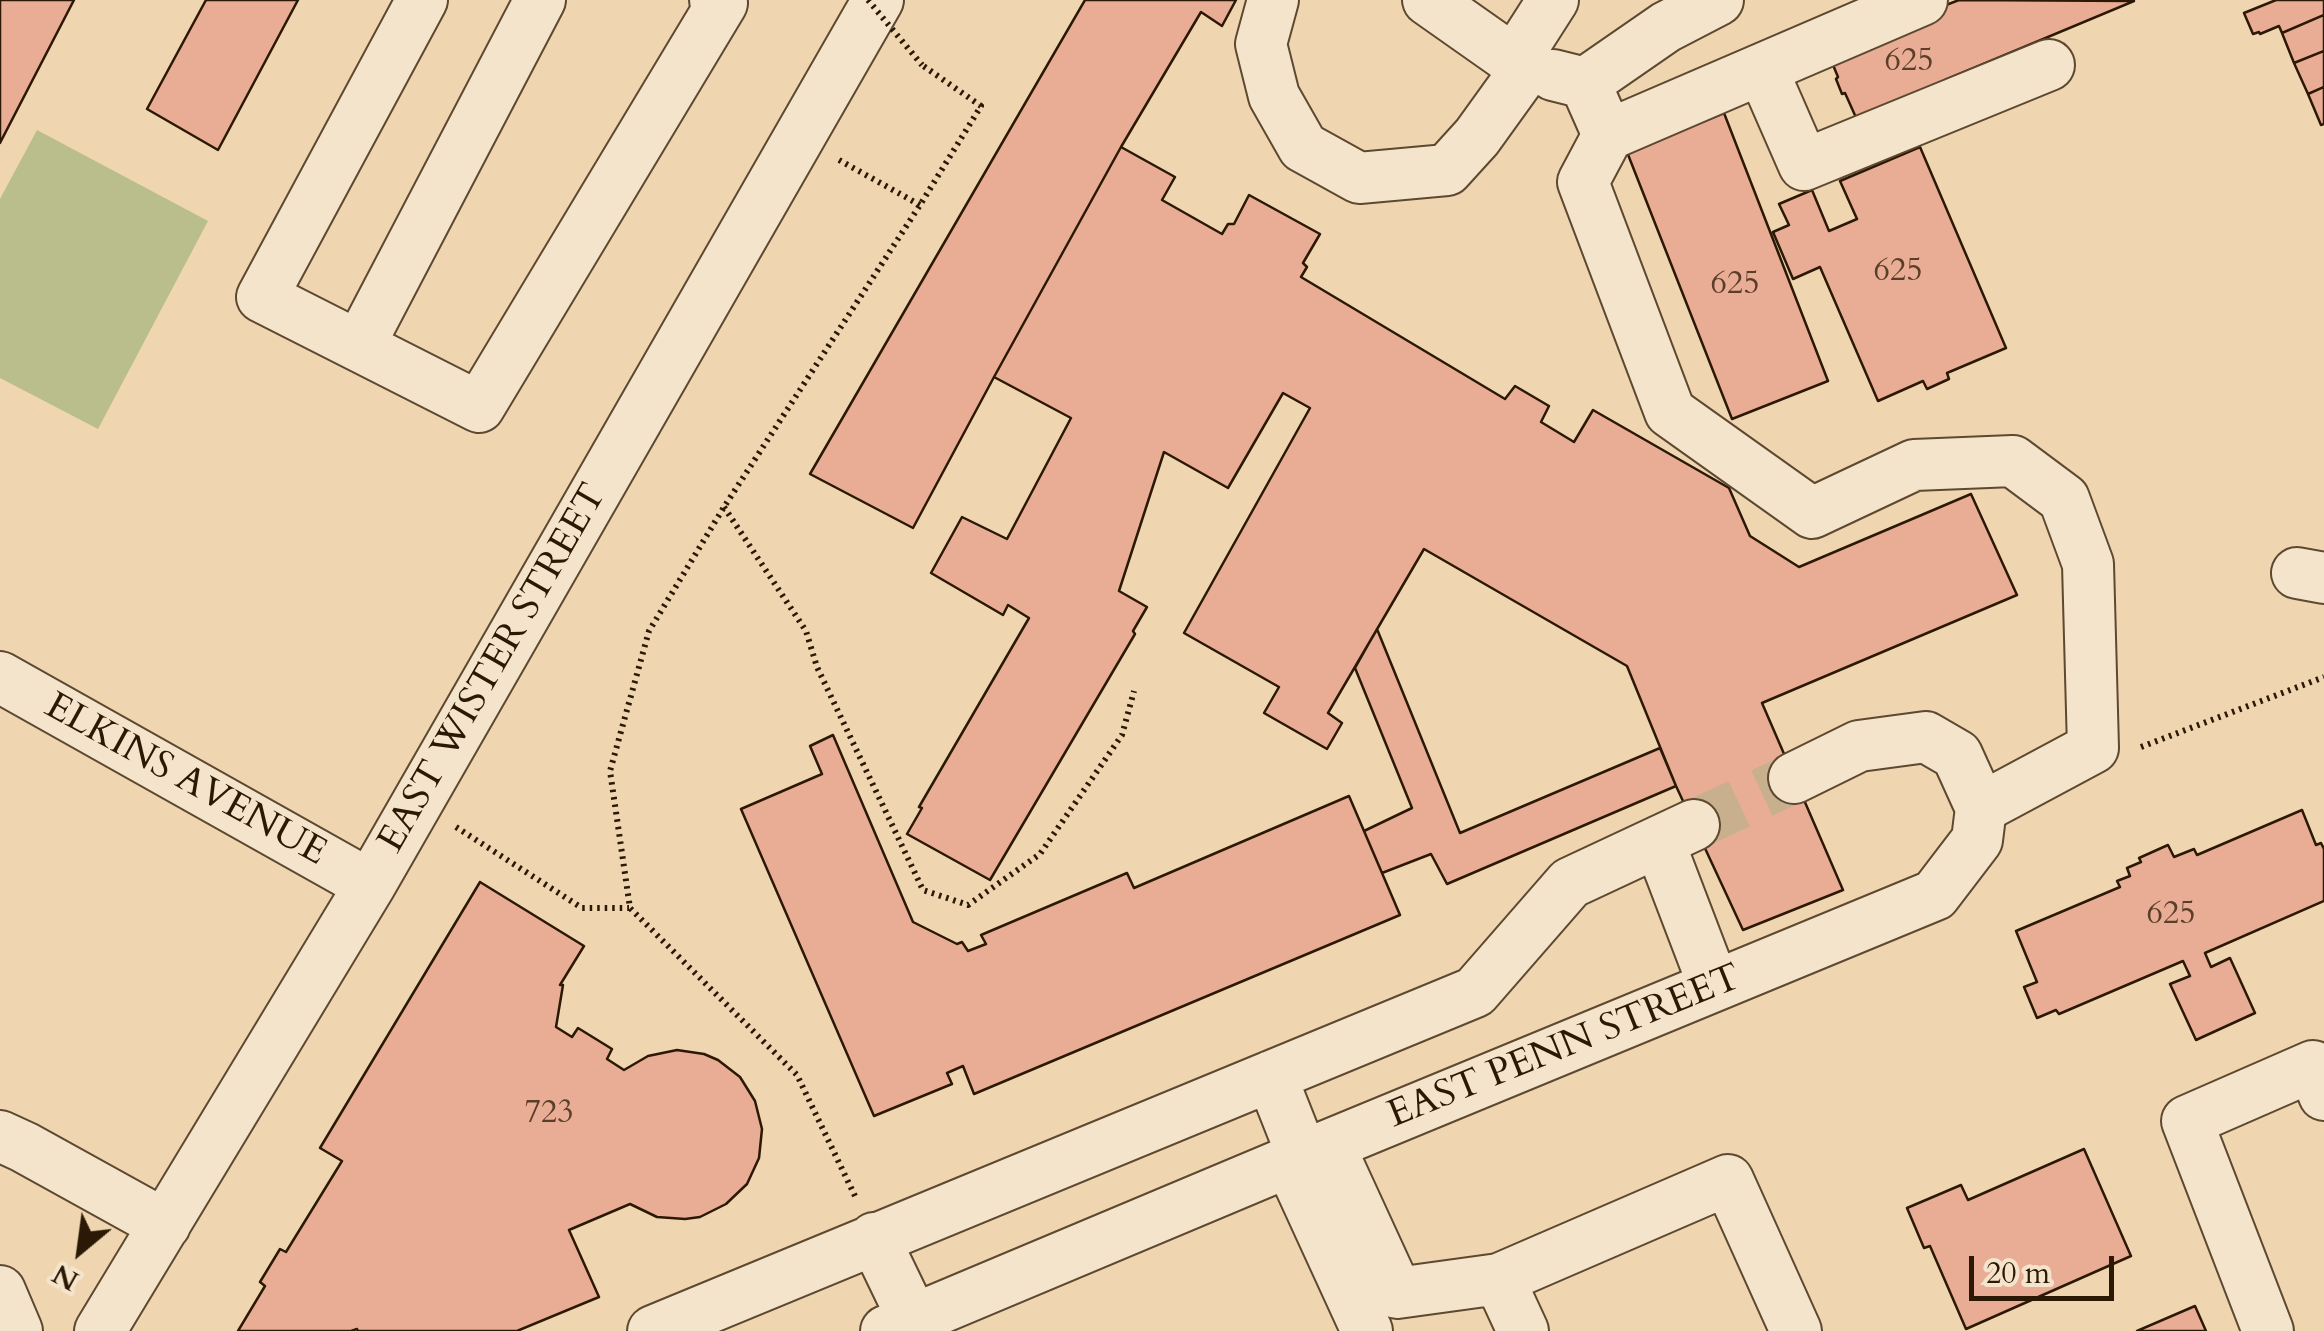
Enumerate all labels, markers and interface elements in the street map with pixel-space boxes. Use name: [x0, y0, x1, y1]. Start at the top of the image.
house number: 625: [1884, 44, 1934, 82]
house number: 625: [1873, 254, 1923, 292]
house number: 625: [1710, 267, 1760, 305]
street label: EAST WISTER STREET: [370, 477, 618, 861]
street label: ELKINS AVENUE: [36, 685, 334, 877]
house number: 625: [2146, 897, 2196, 935]
street label: EAST PENN STREET: [1382, 956, 1748, 1140]
house number: 723: [524, 1096, 574, 1134]
north arrow: [30, 1201, 130, 1301]
scale bar: [1974, 1236, 2119, 1298]
text: 20 m: [1986, 1253, 2050, 1294]
text: N: [46, 1255, 85, 1300]

